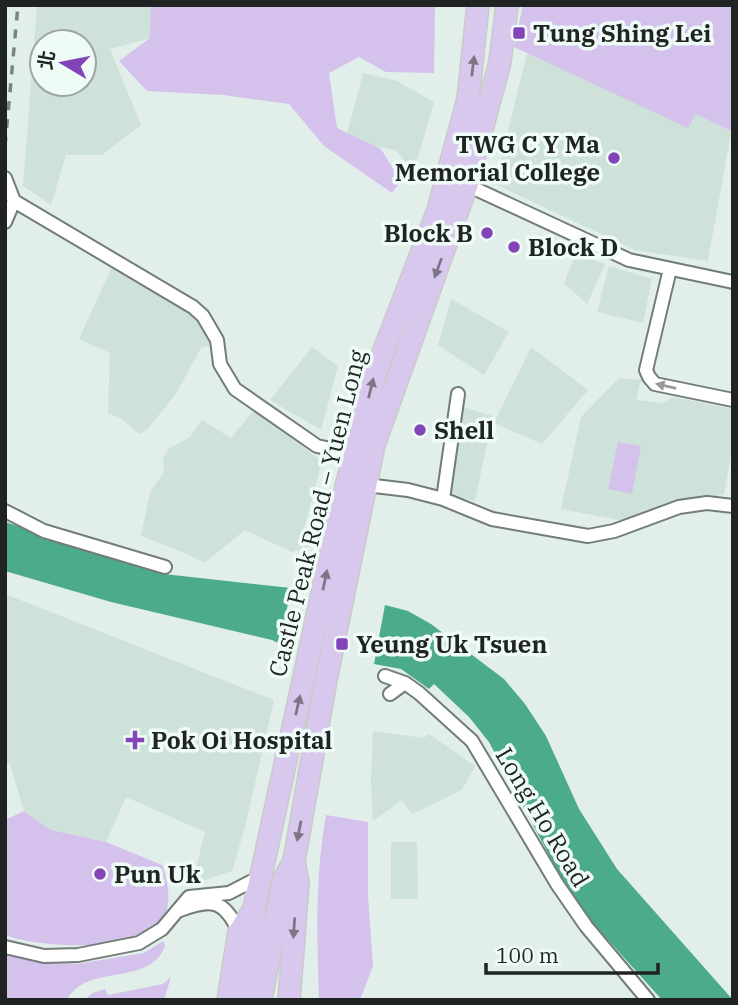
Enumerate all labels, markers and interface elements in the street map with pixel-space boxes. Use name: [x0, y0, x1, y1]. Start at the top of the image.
place label: Tung Shing Lei: [533, 17, 711, 49]
marker: Tung Shing Lei: [511, 25, 527, 41]
north arrow: [28, 28, 98, 98]
text: 北: [33, 49, 60, 71]
one-way arrow: [467, 55, 478, 77]
place label: TWG C Y Ma Memorial College: [395, 128, 600, 188]
marker: TWG C Y Ma Memorial College: [606, 150, 622, 166]
place label: Block B: [384, 217, 473, 249]
marker: Block B: [479, 225, 495, 241]
place label: Block D: [528, 231, 618, 263]
marker: Block D: [506, 239, 522, 255]
one-way arrow: [432, 258, 443, 279]
street label: Castle Peak Road – Yuen Long: [261, 346, 373, 680]
one-way arrow: [366, 377, 377, 399]
one-way arrow: [655, 380, 677, 391]
place label: Shell: [434, 414, 494, 446]
marker: Shell: [412, 422, 428, 438]
one-way arrow: [320, 569, 331, 591]
place label: Yeung Uk Tsuen: [356, 628, 547, 660]
marker: Yeung Uk Tsuen: [334, 636, 350, 652]
one-way arrow: [293, 694, 304, 716]
place label: Pok Oi Hospital: [151, 724, 333, 756]
marker: Pok Oi Hospital: [125, 730, 145, 750]
street label: Long Ho Road: [489, 741, 597, 893]
one-way arrow: [293, 820, 304, 842]
place label: Pun Uk: [114, 858, 201, 890]
marker: Pun Uk: [92, 866, 108, 882]
one-way arrow: [288, 917, 299, 939]
scale bar: [486, 932, 658, 976]
text: 100 m: [496, 941, 559, 969]

